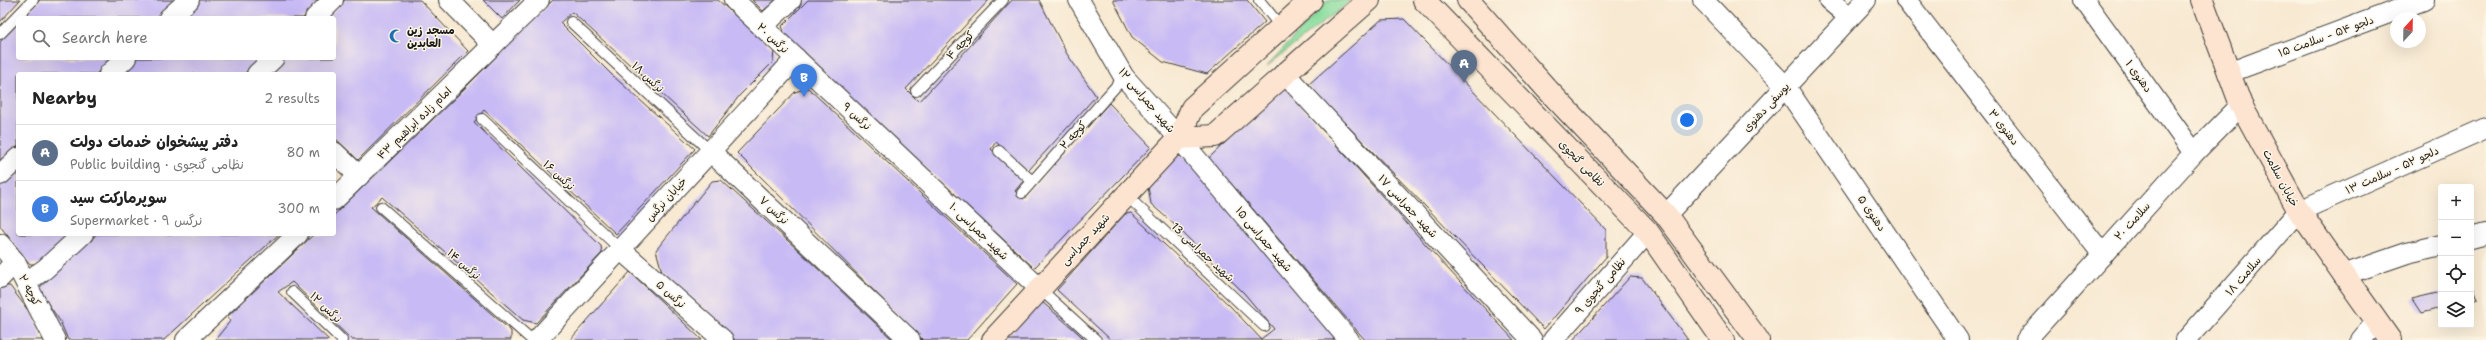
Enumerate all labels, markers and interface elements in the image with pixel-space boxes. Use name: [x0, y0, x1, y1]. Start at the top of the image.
street label: دلجو ۵۴ - سلامت ۱۵: [2276, 12, 2376, 61]
north arrow: [2390, 12, 2426, 48]
search box: [16, 16, 336, 60]
street label: نرگس ۲۰: [753, 20, 792, 57]
place label: مسجد زین العابدین: [407, 23, 455, 51]
icon: search: [30, 27, 52, 49]
text: Search here: [62, 28, 148, 48]
mosque icon: مسجد زین العابدین: [388, 28, 404, 44]
street label: کوچه ۴: [943, 28, 978, 63]
pin: A: [1451, 50, 1477, 83]
street label: دهنوی ۱: [2122, 57, 2156, 96]
street label: نرگس ۱۸: [628, 59, 667, 96]
pin: B: [791, 64, 817, 97]
street label: شهید جمراسی ۱۲: [1115, 65, 1178, 136]
street label: یوسفی دهنوی: [1740, 80, 1793, 135]
street label: امام زاده ابراهیم ۴۳: [374, 84, 456, 164]
text: Nearby: [32, 87, 97, 109]
text: 2 results: [264, 90, 320, 107]
street label: نرگس ۹: [839, 99, 874, 134]
street label: دهنوی ۳: [1985, 106, 2022, 148]
your location: [1677, 110, 1697, 130]
street label: کوچه ۲: [1057, 118, 1090, 153]
text: دفتر پیشخوان خدمات دولت: [70, 132, 238, 152]
street label: نظامی گنجوی: [1555, 137, 1608, 190]
street label: دلجو ۵۲ - سلامت ۱۳: [2343, 143, 2441, 198]
text: A: [40, 144, 50, 161]
text: 80 m: [286, 144, 320, 161]
street label: خیابان سلامت: [2259, 147, 2302, 210]
text: Public building · نظامی گنجوی: [70, 156, 244, 173]
street label: نرگس ۱۶: [540, 157, 578, 194]
street label: شهید جمراسی ۱۷: [1375, 172, 1441, 241]
street label: خیابان نرگس: [643, 174, 690, 225]
map controls: [2438, 184, 2474, 328]
button: +: [2438, 184, 2474, 220]
text: سوپرمارکت سید: [70, 188, 167, 208]
street label: دهنوی ۵: [1854, 192, 1889, 234]
street label: نرگس ۷: [756, 193, 792, 228]
street label: شهید جمراسی ۱۰: [946, 199, 1012, 263]
street label: سلامت ۲۰: [2111, 199, 2154, 244]
text: B: [41, 200, 49, 217]
text: 300 m: [277, 200, 320, 217]
street label: شهید جمراسی ۱۵: [1232, 204, 1295, 275]
street label: شهید جمراسی: [1058, 210, 1113, 268]
text: Supermarket · نرگس ۹: [70, 212, 202, 229]
street label: شهید جمراسی 13: [1168, 219, 1237, 285]
button: −: [2438, 220, 2474, 256]
street label: نرگس ۱۴: [444, 246, 483, 283]
street label: سلامت ۱۸: [2222, 253, 2265, 299]
street label: نظامی گنجوی ۹: [1572, 255, 1629, 318]
button: locate: [2438, 256, 2474, 292]
street label: کوچه ۲: [15, 272, 44, 309]
street label: نرگس ۵: [653, 277, 689, 312]
street label: نرگس ۱۲: [306, 288, 345, 326]
button: layers: [2438, 292, 2474, 328]

